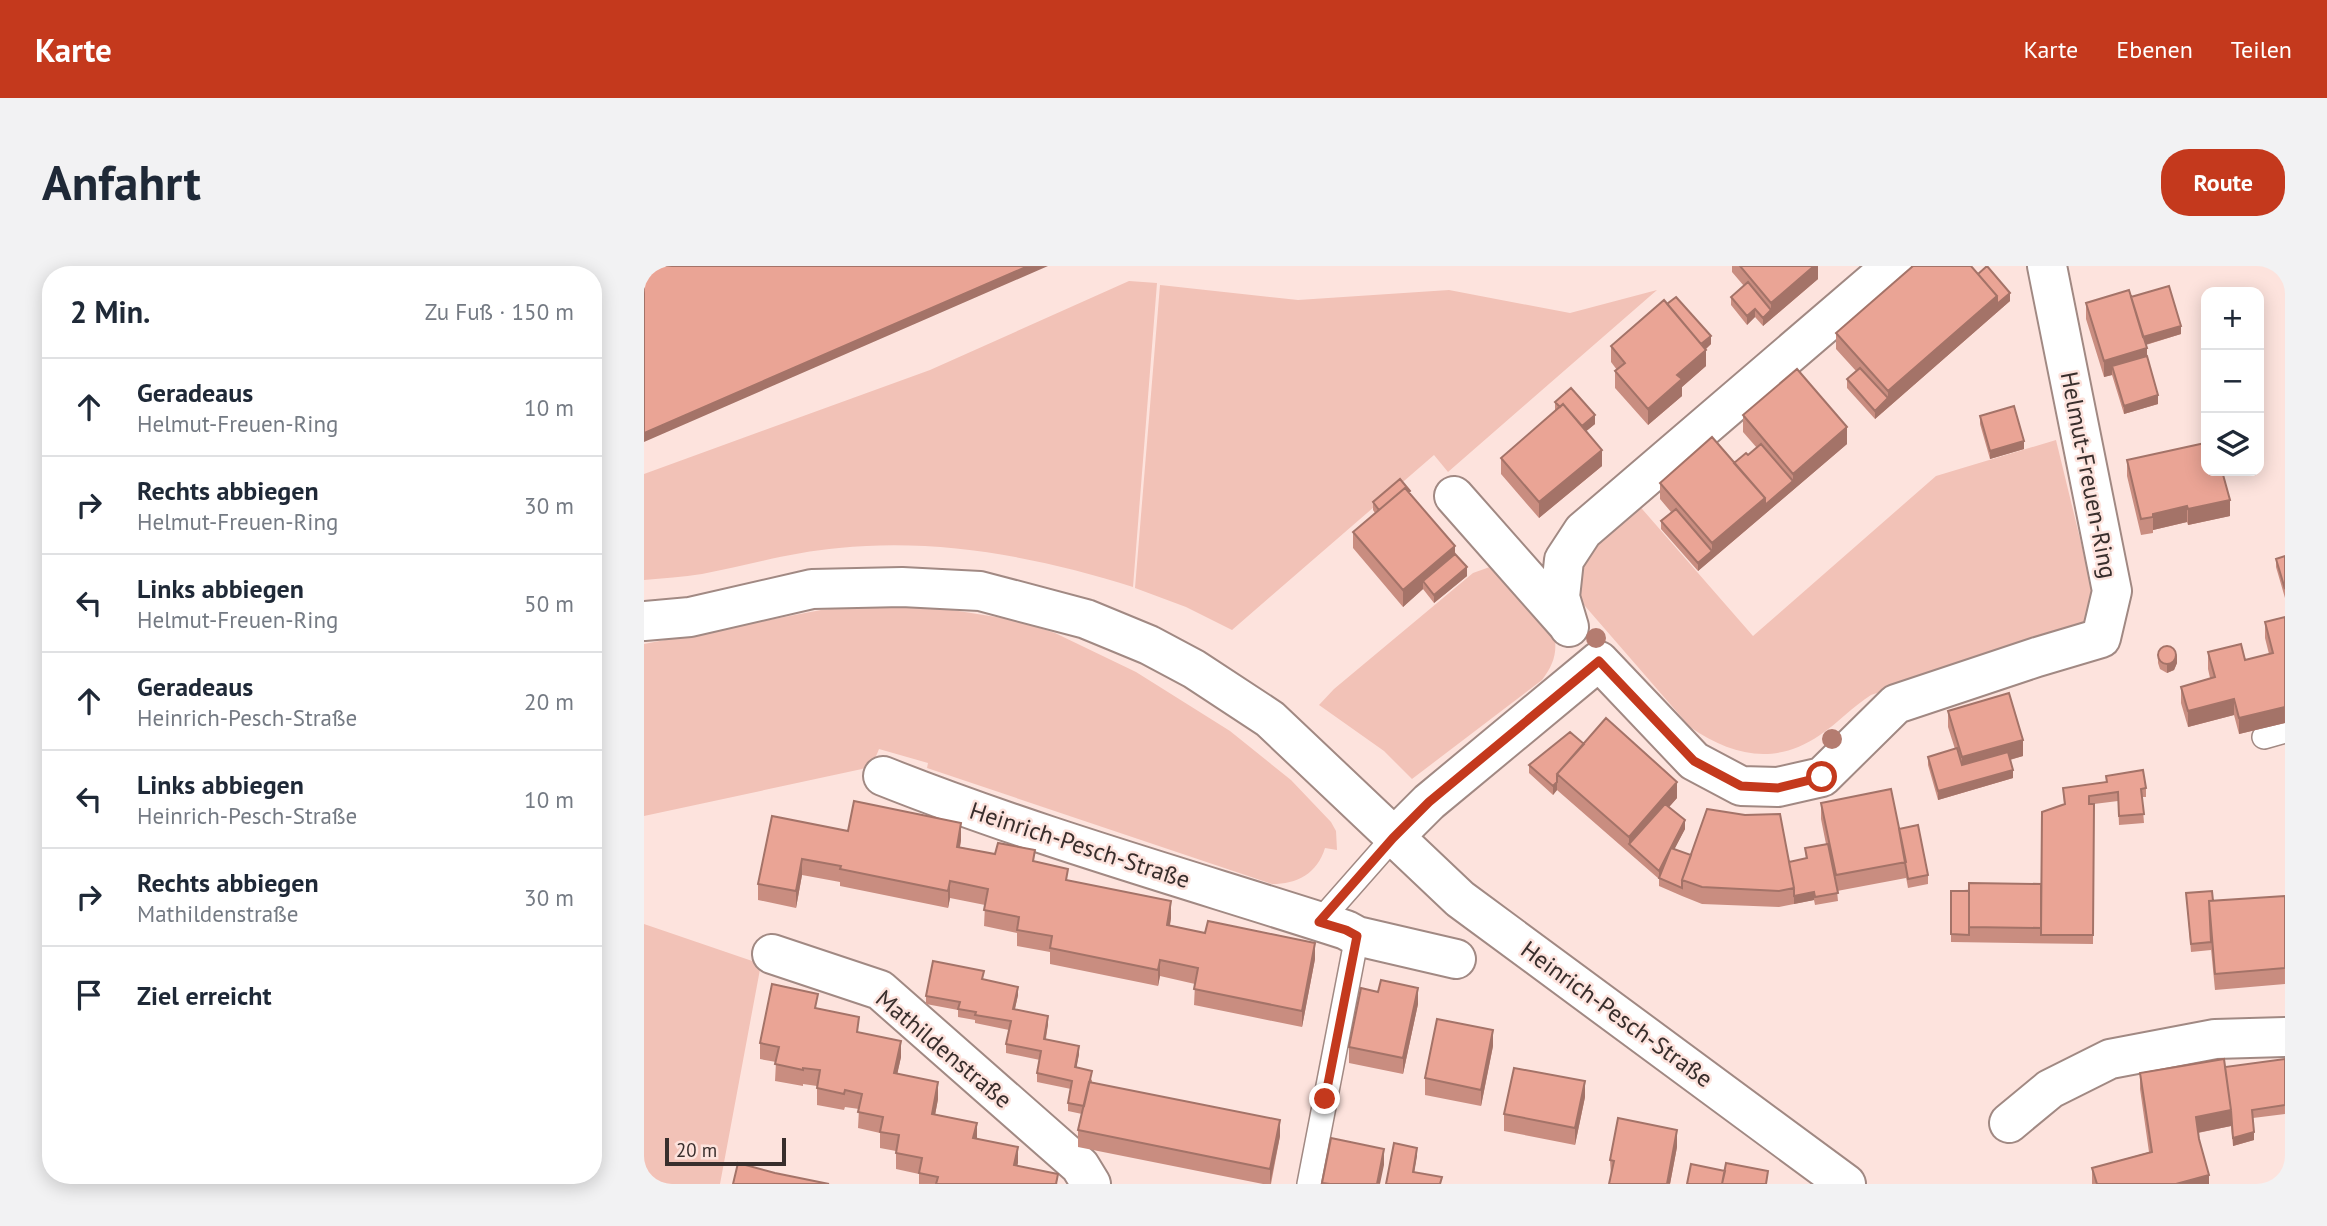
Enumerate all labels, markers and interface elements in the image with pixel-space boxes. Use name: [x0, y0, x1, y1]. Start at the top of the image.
text: Karte: [35, 28, 112, 71]
text: Karte: [2024, 34, 2078, 65]
text: Ebenen: [2116, 34, 2193, 65]
text: Teilen: [2231, 34, 2292, 65]
button: Route: [2161, 149, 2285, 216]
text: Anfahrt: [42, 150, 201, 214]
map controls: [2201, 287, 2264, 476]
button: +: [2201, 287, 2264, 350]
text: 2 Min.: [70, 292, 150, 331]
text: Zu Fuß · 150 m: [425, 297, 574, 326]
button: −: [2201, 350, 2264, 413]
street label: Helmut-Freuen-Ring: [2054, 369, 2124, 581]
text: Geradeaus: [137, 376, 253, 409]
icon: ahead: [70, 388, 108, 426]
text: 10 m: [524, 393, 574, 422]
text: Helmut-Freuen-Ring: [137, 409, 338, 438]
button: layers: [2201, 413, 2264, 476]
text: Rechts abbiegen: [137, 474, 319, 507]
icon: right: [70, 486, 108, 524]
text: 30 m: [524, 491, 574, 520]
text: Helmut-Freuen-Ring: [137, 507, 338, 536]
text: Links abbiegen: [137, 572, 304, 605]
icon: left: [70, 584, 108, 622]
text: 50 m: [524, 589, 574, 618]
text: Helmut-Freuen-Ring: [137, 605, 338, 634]
text: Geradeaus: [137, 670, 253, 703]
icon: ahead: [70, 682, 108, 720]
text: 20 m: [524, 687, 574, 716]
text: Heinrich-Pesch-Straße: [137, 703, 357, 732]
route start: [1806, 761, 1837, 792]
text: Links abbiegen: [137, 768, 304, 801]
icon: left: [70, 780, 108, 818]
text: 10 m: [524, 785, 574, 814]
street label: Heinrich-Pesch-Straße: [966, 795, 1194, 895]
text: Heinrich-Pesch-Straße: [137, 801, 357, 830]
text: Rechts abbiegen: [137, 866, 319, 899]
icon: right: [70, 878, 108, 916]
text: 30 m: [524, 883, 574, 912]
text: Mathildenstraße: [137, 899, 299, 928]
street label: Heinrich-Pesch-Straße: [1515, 934, 1719, 1094]
icon: arrive: [70, 976, 108, 1014]
text: Ziel erreicht: [137, 979, 272, 1012]
street label: Mathildenstraße: [869, 983, 1019, 1115]
route end: [1309, 1083, 1340, 1114]
scale bar: [665, 1135, 786, 1167]
text: 20 m: [676, 1138, 717, 1162]

